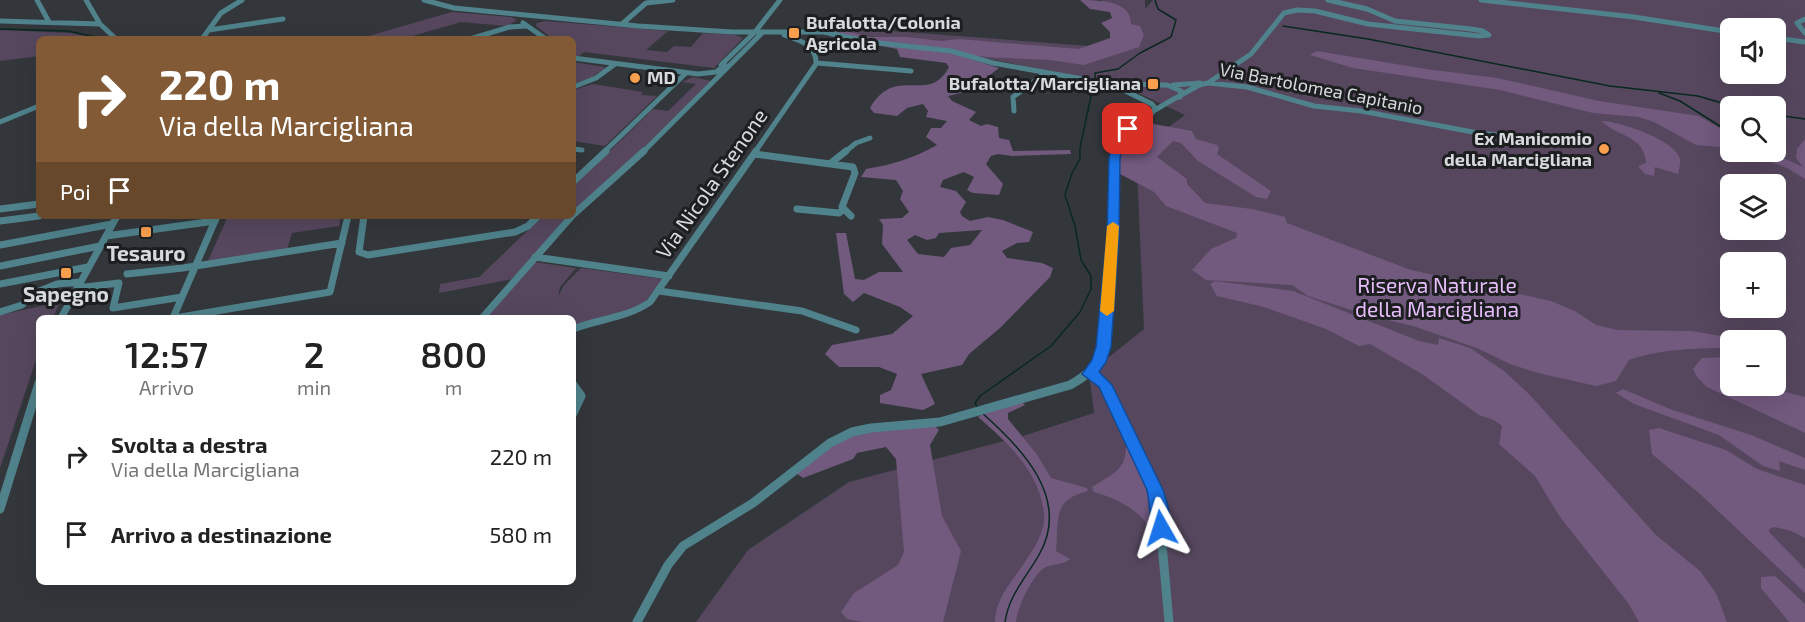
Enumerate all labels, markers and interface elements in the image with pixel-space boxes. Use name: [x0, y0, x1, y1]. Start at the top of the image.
place label: Bufalotta/Colonia Agricola: [806, 11, 961, 54]
map controls: [1720, 18, 1786, 396]
button: sound: [1720, 18, 1786, 84]
marker: Bufalotta/Colonia Agricola: [787, 26, 801, 40]
text: 220 m: [159, 58, 280, 108]
street label: Via Bartolomea Capitanio: [1218, 58, 1425, 119]
icon: right: [60, 60, 138, 138]
place label: MD: [647, 66, 676, 88]
marker: MD: [628, 71, 642, 85]
place label: Bufalotta/Marcigliana: [949, 72, 1141, 94]
marker: Bufalotta/Marcigliana: [1146, 77, 1160, 91]
button: search: [1720, 96, 1786, 162]
street label: Via Nicola Stenone: [650, 103, 772, 263]
pin: [1102, 103, 1153, 154]
text: Via della Marcigliana: [159, 109, 414, 141]
icon: arrive: [1111, 112, 1144, 145]
place label: Ex Manicomio della Marcigliana: [1444, 127, 1592, 170]
marker: Ex Manicomio della Marcigliana: [1597, 142, 1611, 156]
icon: arrive: [103, 174, 136, 207]
button: layers: [1720, 174, 1786, 240]
text: Poi: [60, 178, 91, 204]
marker: Tesauro: [139, 225, 153, 239]
place label: Tesauro: [106, 240, 186, 265]
button: +: [1720, 252, 1786, 318]
marker: Sapegno: [59, 266, 73, 280]
park label: Riserva Naturale della Marcigliana: [1355, 272, 1519, 321]
place label: Sapegno: [23, 281, 109, 306]
button: −: [1720, 330, 1786, 396]
text: 12:57: [125, 332, 208, 375]
text: 2: [304, 332, 324, 375]
text: 800: [420, 332, 487, 375]
text: Arrivo: [139, 375, 194, 399]
text: min: [297, 375, 331, 399]
text: m: [445, 375, 462, 399]
text: Svolta a destra: [111, 431, 268, 457]
icon: right: [60, 440, 93, 473]
text: 220 m: [490, 443, 552, 469]
text: Via della Marcigliana: [111, 457, 300, 481]
position arrow: [1129, 496, 1193, 560]
icon: arrive: [60, 518, 93, 551]
text: Arrivo a destinazione: [111, 521, 332, 547]
text: 580 m: [489, 521, 552, 547]

